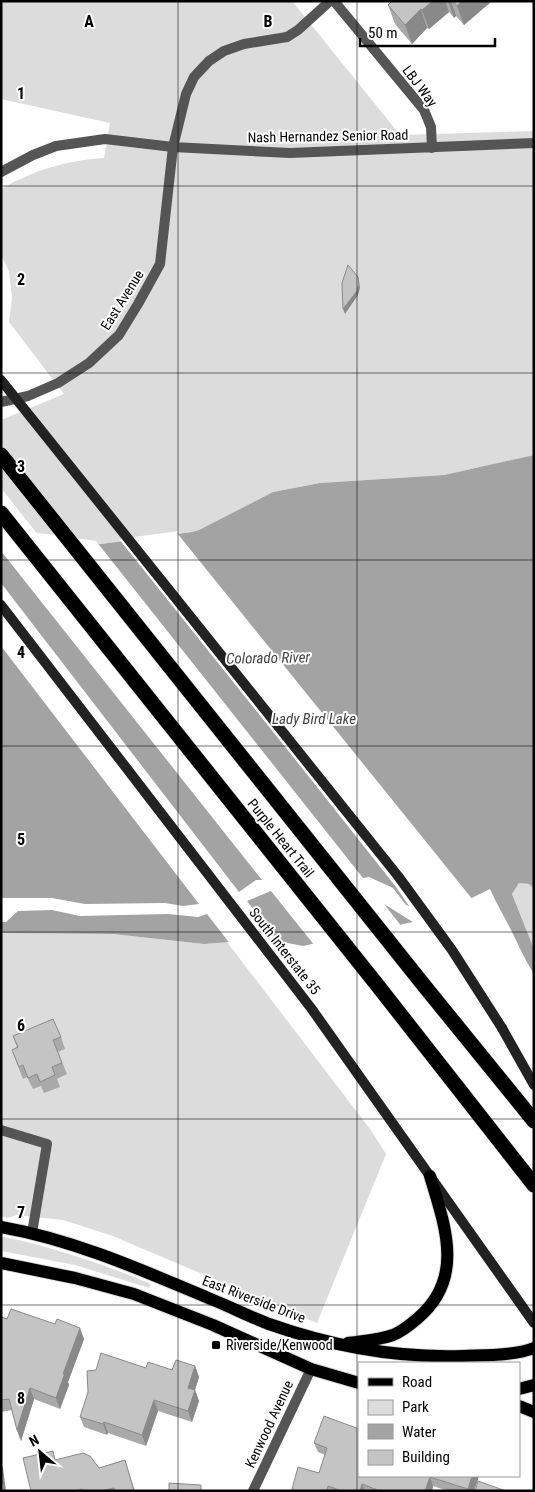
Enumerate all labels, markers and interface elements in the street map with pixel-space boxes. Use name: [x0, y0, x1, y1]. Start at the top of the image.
text: A: [84, 12, 94, 31]
text: B: [264, 12, 273, 31]
scale bar: [360, 15, 495, 47]
text: 50 m: [368, 24, 398, 42]
street label: LBJ Way: [399, 62, 441, 110]
text: 1: [17, 84, 25, 103]
street label: Nash Hernandez Senior Road: [247, 127, 409, 145]
street label: East Avenue: [97, 267, 147, 333]
text: 2: [17, 270, 25, 289]
text: 3: [17, 457, 25, 476]
text: 4: [17, 643, 25, 662]
water label: Colorado River: [226, 648, 311, 668]
water label: Lady Bird Lake: [272, 710, 356, 728]
street label: Purple Heart Trail: [245, 796, 317, 880]
text: 5: [17, 830, 25, 849]
street label: South Interstate 35: [246, 905, 324, 998]
text: 6: [17, 1016, 25, 1035]
text: 7: [17, 1203, 25, 1222]
street label: East Riverside Drive: [200, 1272, 308, 1326]
place label: Riverside/Kenwood: [226, 1337, 333, 1353]
marker: Riverside/Kenwood: [210, 1339, 222, 1351]
legend: [358, 1362, 520, 1477]
text: Road: [402, 1373, 432, 1391]
street label: Kenwood Avenue: [242, 1377, 296, 1470]
text: 8: [17, 1389, 25, 1408]
text: Park: [402, 1398, 429, 1416]
text: Water: [402, 1423, 437, 1441]
north arrow: [15, 1427, 65, 1477]
text: N: [26, 1431, 41, 1450]
text: Building: [402, 1448, 450, 1466]

